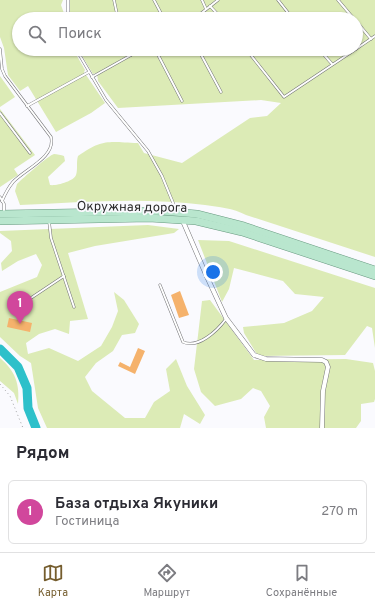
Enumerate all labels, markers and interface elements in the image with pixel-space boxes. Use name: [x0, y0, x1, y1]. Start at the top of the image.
search box: [12, 12, 363, 56]
icon: search: [26, 23, 48, 45]
text: Поиск: [58, 25, 102, 44]
street label: Окружная дорога: [77, 199, 187, 217]
your location: [203, 262, 223, 282]
pin: 1: [7, 291, 33, 324]
text: Рядом: [16, 443, 69, 465]
text: База отдыха Якуники: [55, 495, 218, 514]
text: 1: [27, 504, 33, 520]
text: 270 m: [321, 504, 358, 520]
text: Гостиница: [55, 514, 119, 530]
tab: Карта: [38, 562, 68, 600]
tab: Маршрут: [143, 562, 190, 600]
tab: Сохранённые: [266, 562, 337, 600]

